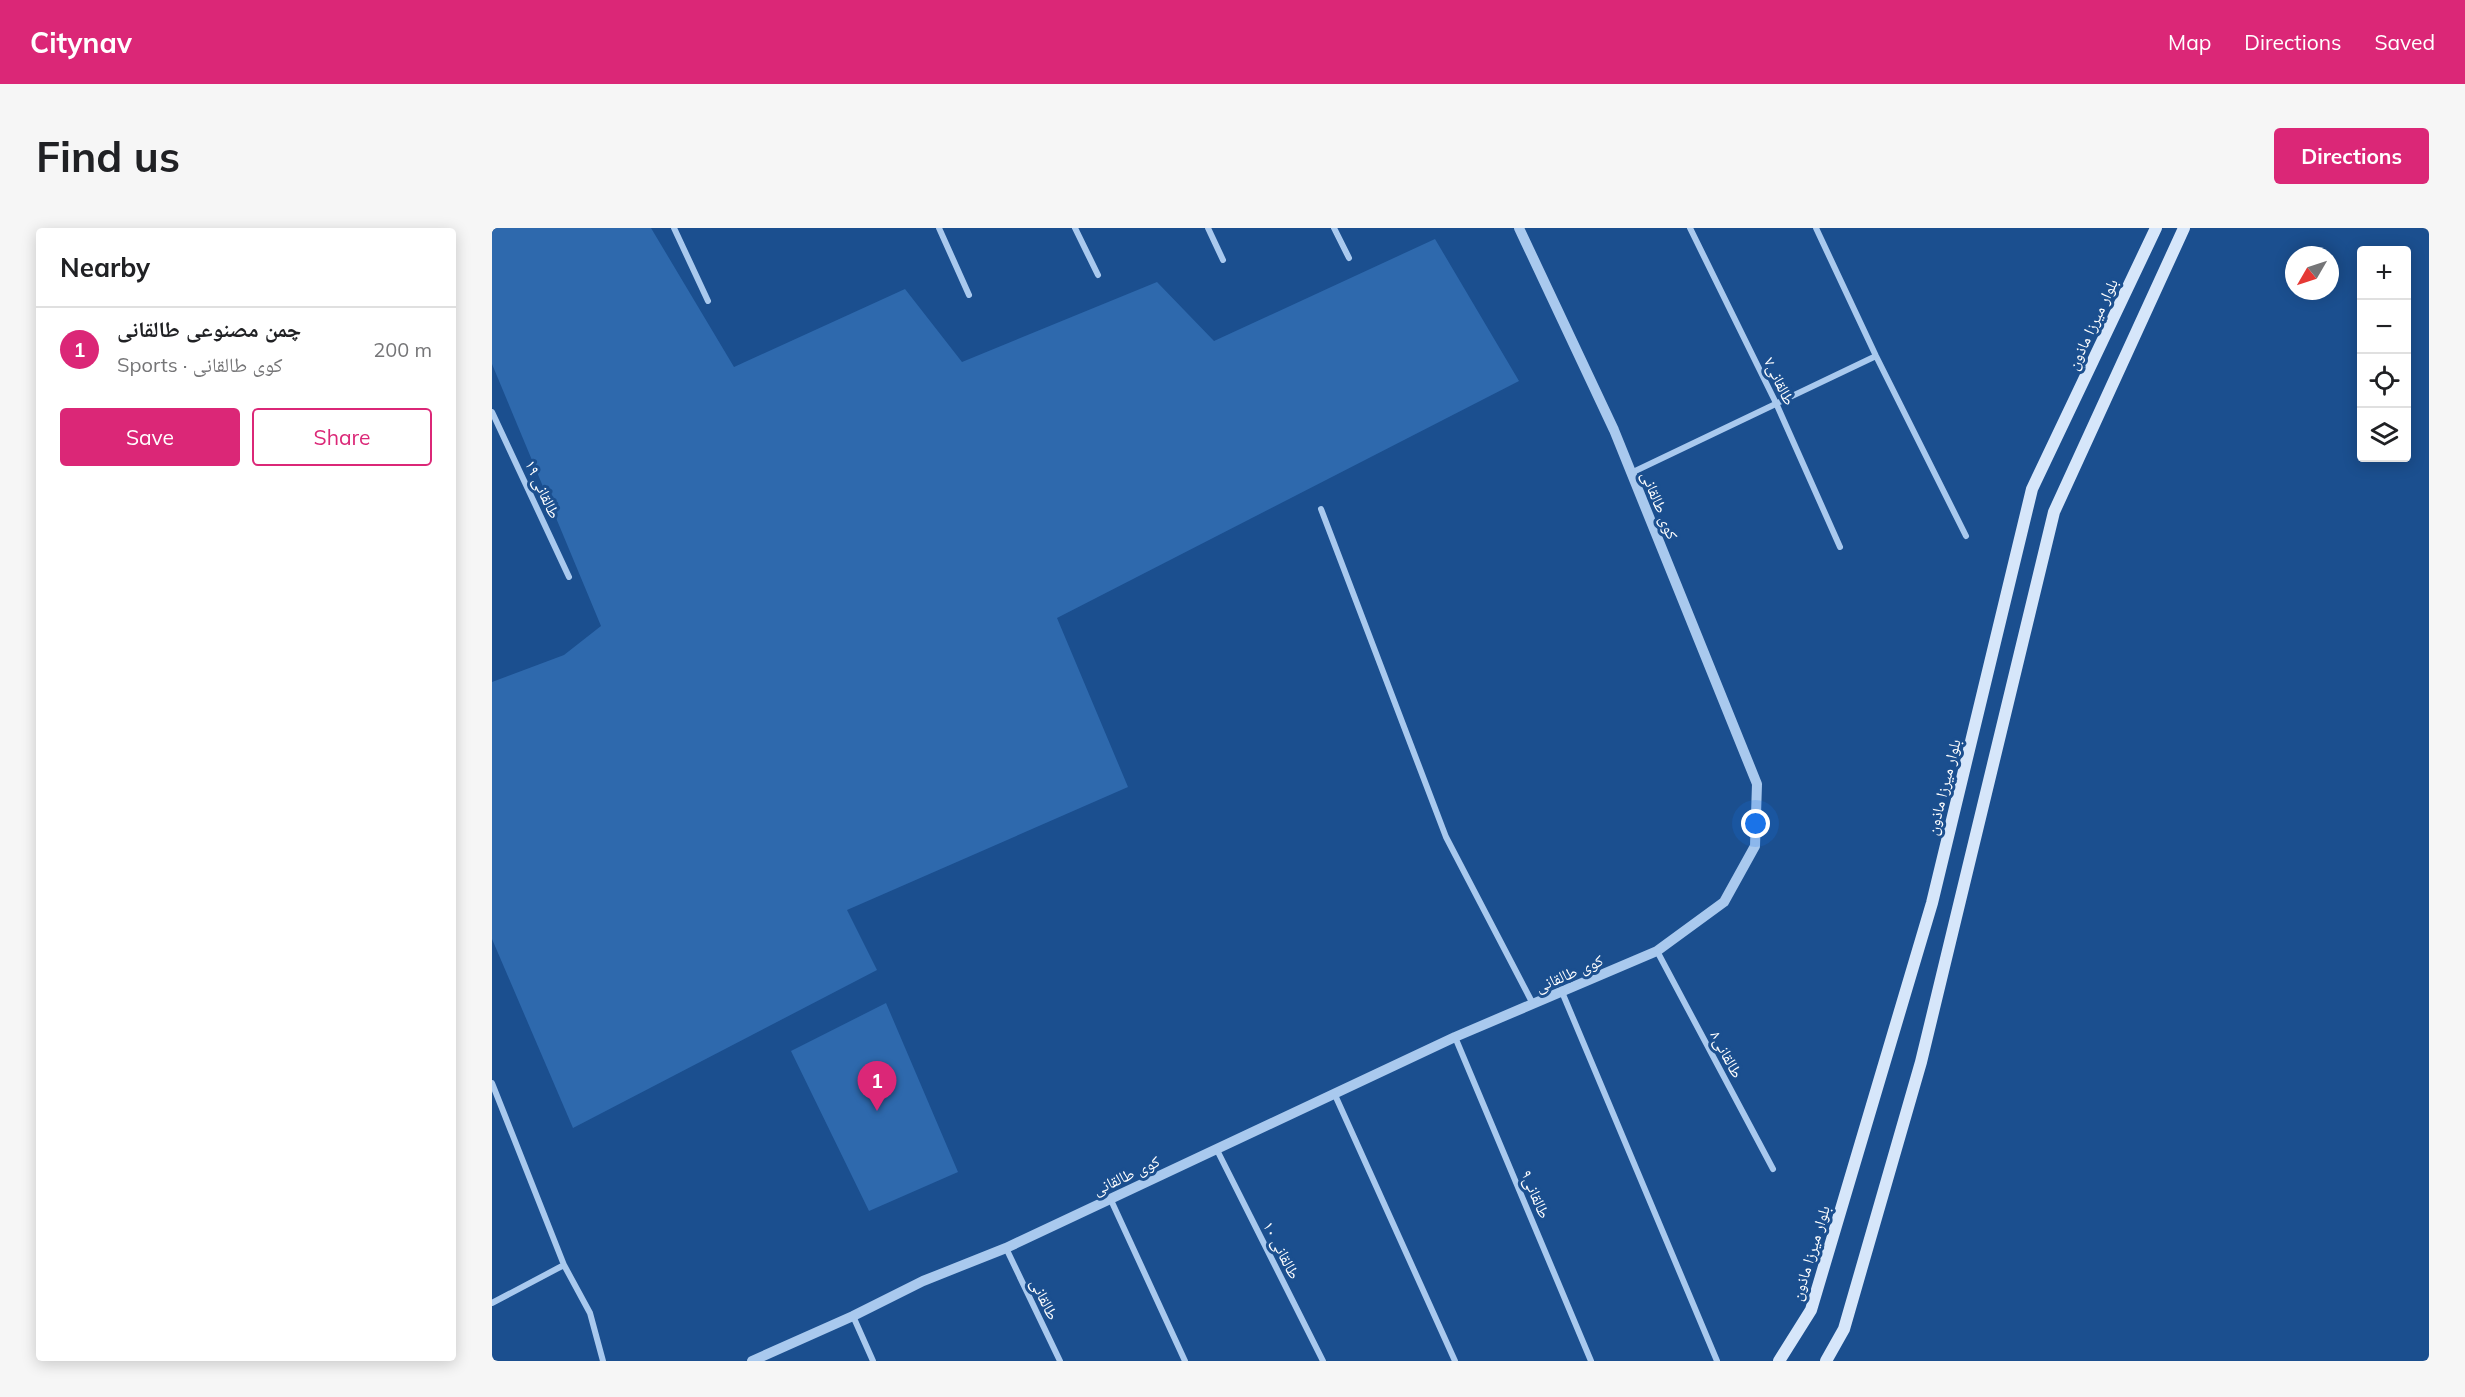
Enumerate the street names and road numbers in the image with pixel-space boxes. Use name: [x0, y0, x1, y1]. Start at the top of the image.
street label: بلوار میرزا ماذون: [2062, 275, 2123, 373]
street label: طالقانی۷: [1759, 354, 1800, 409]
street label: طالقانی ۱۹: [520, 457, 565, 522]
street label: کوی طالقانی: [1636, 468, 1683, 543]
street label: بلوار میرزا ماذون: [1921, 737, 1966, 837]
street label: کوی طالقانی: [1532, 950, 1607, 997]
street label: طالقانی۸: [1705, 1027, 1748, 1082]
street label: کوی طالقانی: [1089, 1151, 1164, 1200]
street label: طالقانی۹: [1516, 1167, 1555, 1222]
street label: بلوار میرزا ماذون: [1786, 1203, 1835, 1303]
street label: طالقانی ۱۰: [1258, 1218, 1305, 1283]
street label: طالقانی: [1026, 1275, 1064, 1323]

